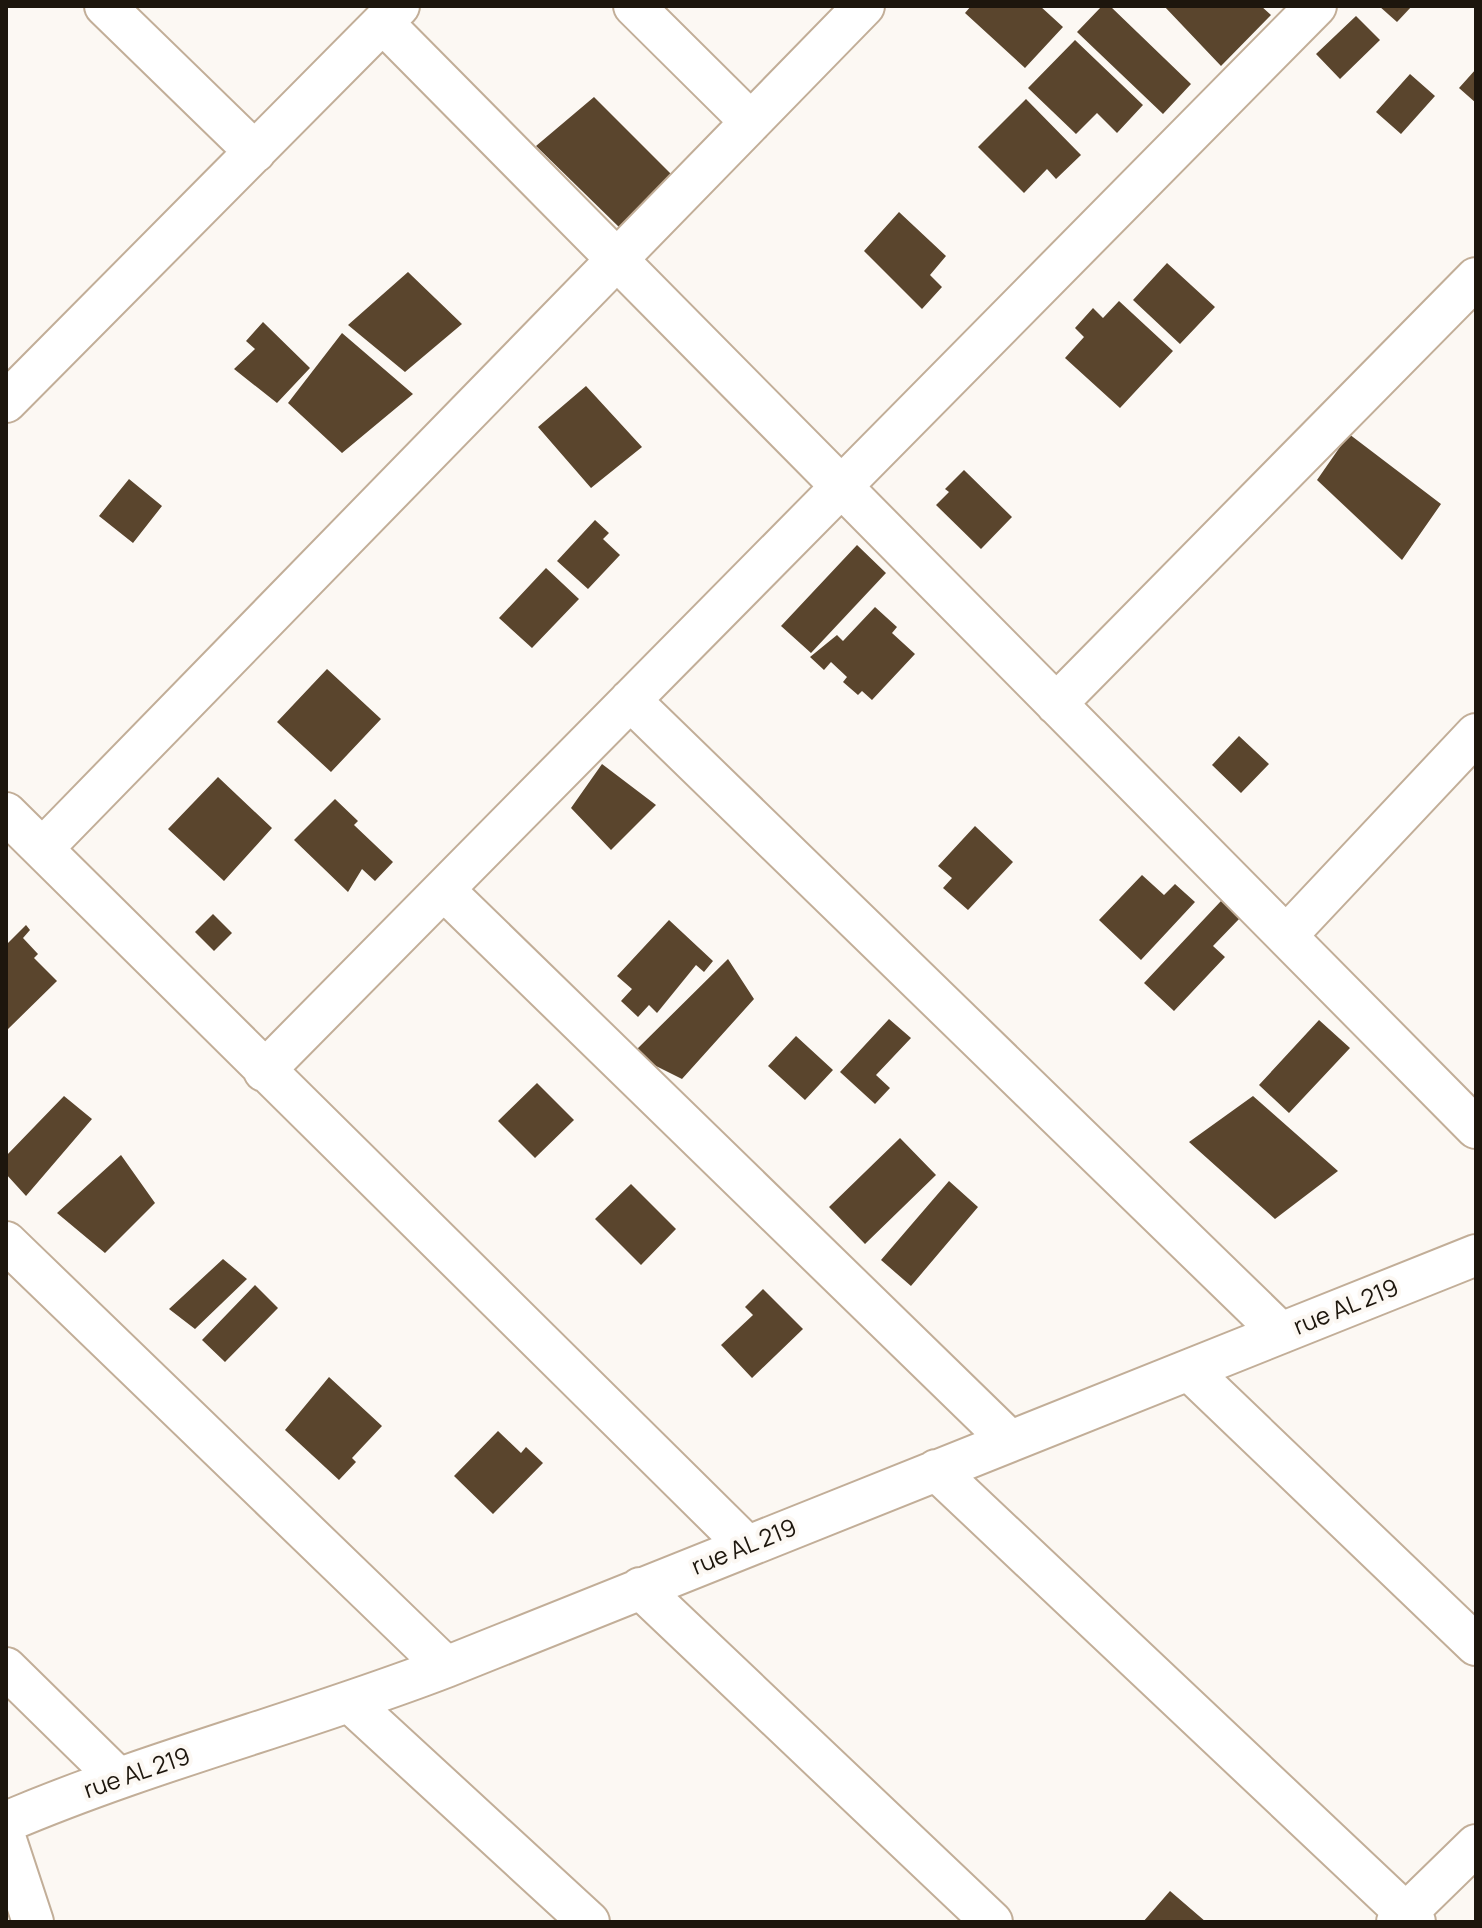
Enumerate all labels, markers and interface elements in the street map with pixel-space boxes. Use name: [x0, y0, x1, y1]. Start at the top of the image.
street label: rue AL 219: [1288, 1270, 1403, 1342]
street label: rue AL 219: [686, 1510, 801, 1582]
street label: rue AL 219: [79, 1738, 194, 1805]

